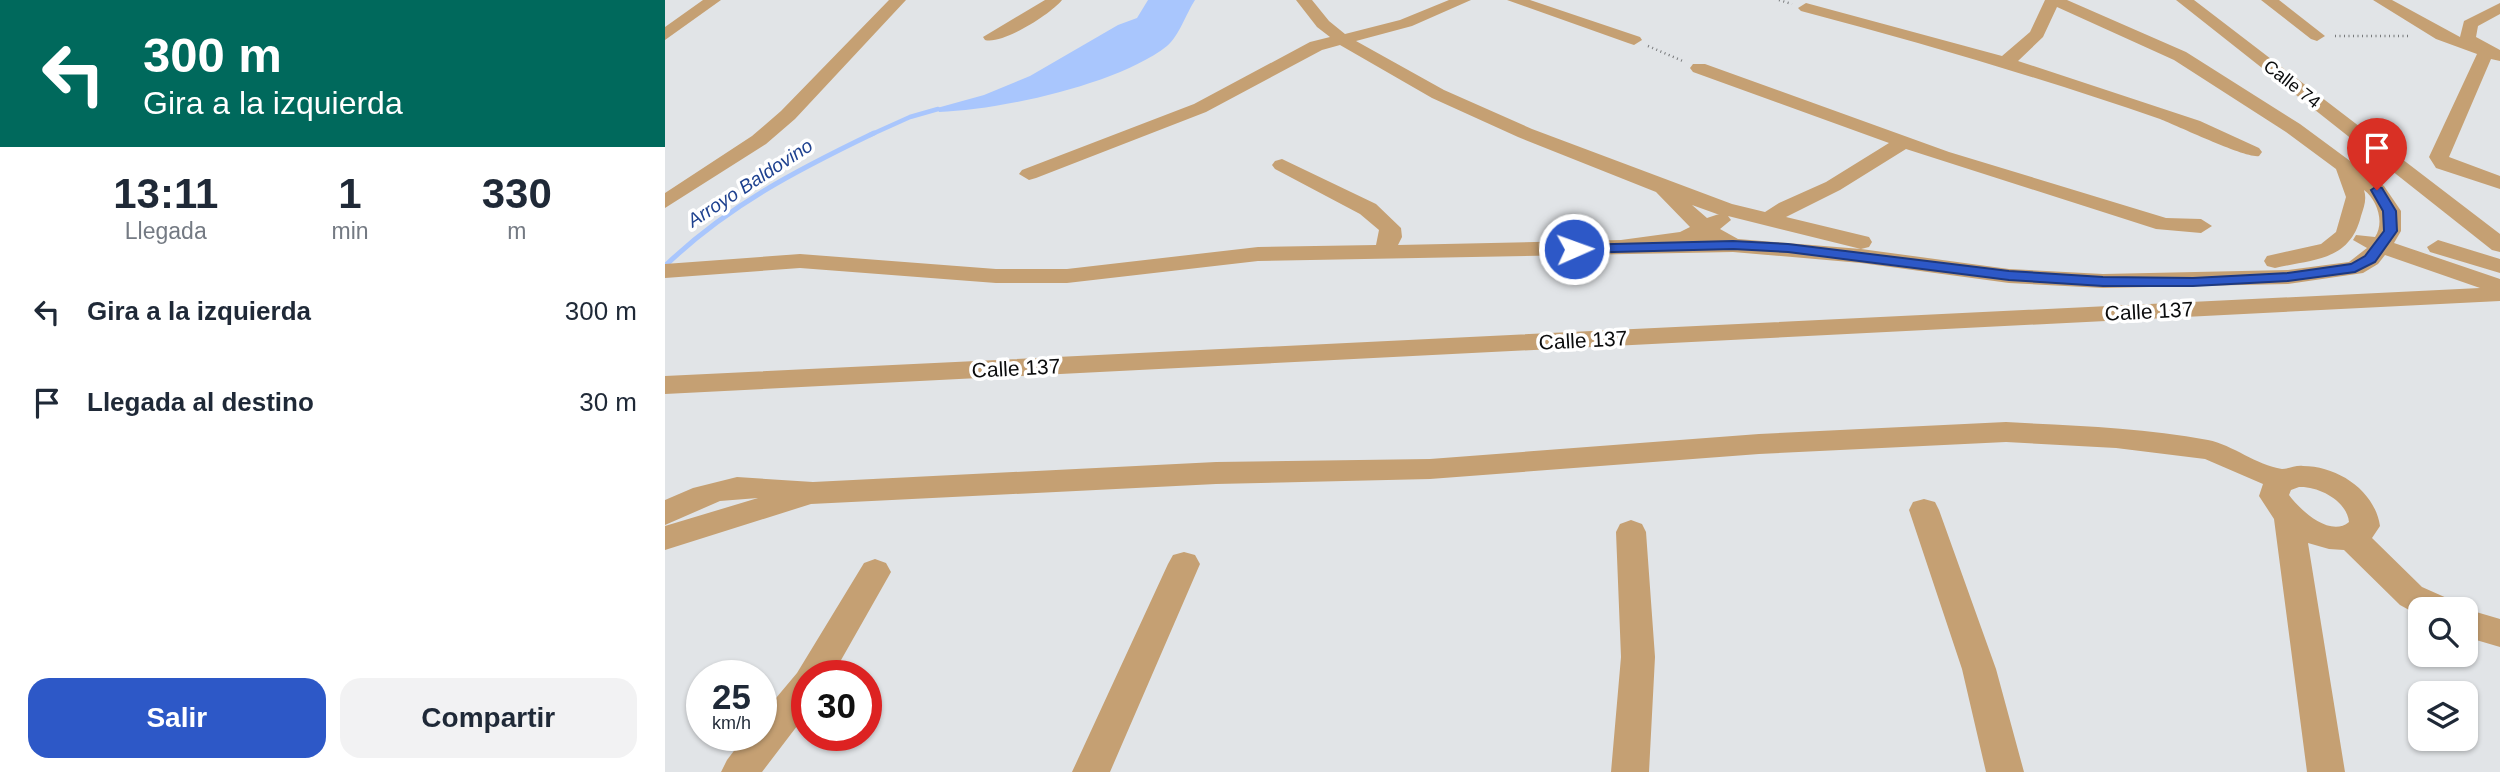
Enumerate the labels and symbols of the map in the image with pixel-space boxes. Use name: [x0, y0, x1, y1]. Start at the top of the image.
street label: Calle 74: [2260, 56, 2324, 112]
pin: [2347, 118, 2407, 190]
water label: Arroyo Baldovino: [683, 135, 816, 232]
position arrow: [1537, 212, 1611, 286]
street label: Calle 137: [2104, 297, 2194, 325]
street label: Calle 137: [1538, 326, 1628, 354]
street label: Calle 137: [971, 354, 1061, 382]
speed limit sign: 30: [791, 660, 882, 751]

